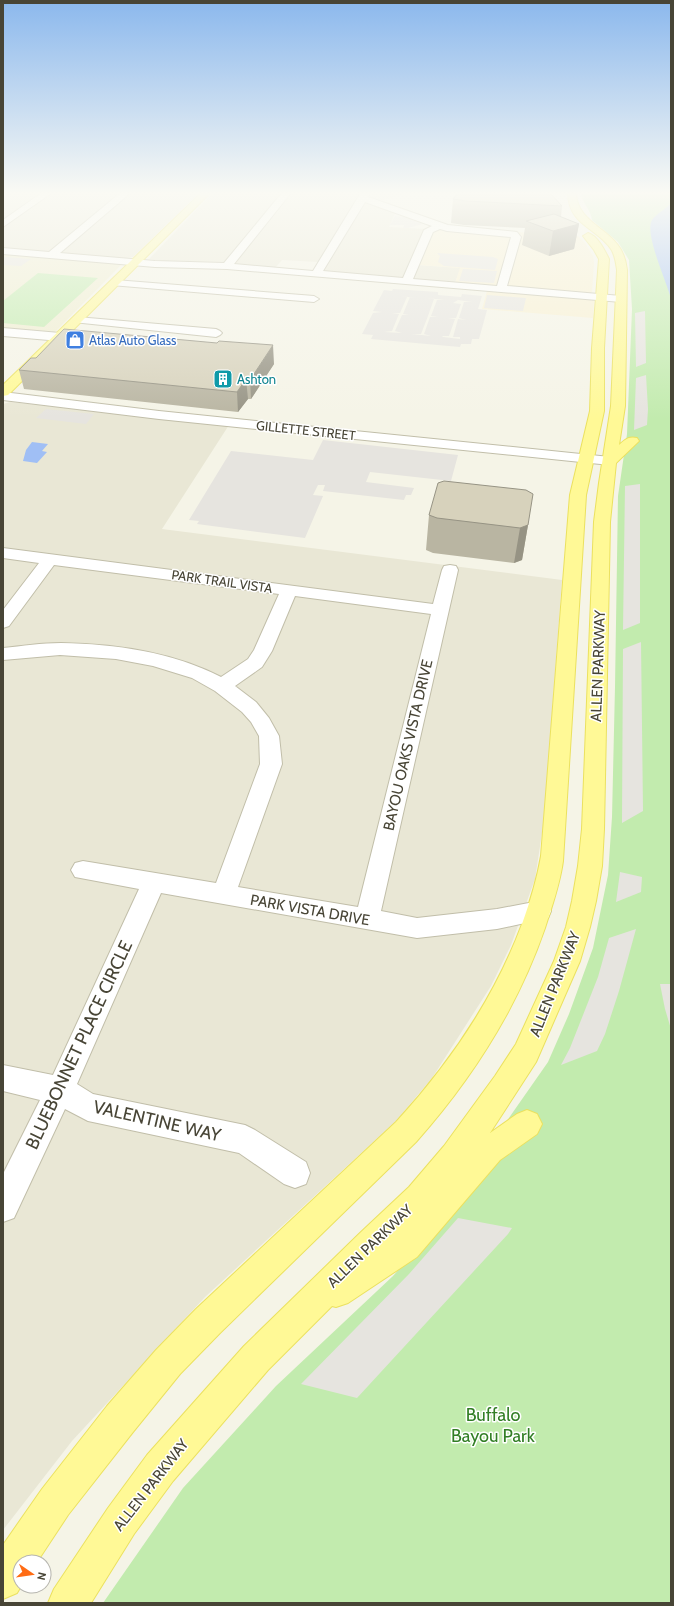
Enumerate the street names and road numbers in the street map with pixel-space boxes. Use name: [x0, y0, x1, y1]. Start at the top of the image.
street label: GILLETTE STREET: [255, 417, 357, 443]
street label: PARK TRAIL VISTA: [171, 566, 273, 596]
street label: ALLEN PARKWAY: [587, 609, 609, 722]
street label: BAYOU OAKS VISTA DRIVE: [380, 658, 436, 832]
street label: PARK VISTA DRIVE: [249, 891, 371, 929]
street label: ALLEN PARKWAY: [526, 928, 584, 1039]
street label: BLUEBONNET PLACE CIRCLE: [21, 937, 137, 1153]
street label: VALENTINE WAY: [91, 1096, 224, 1147]
street label: ALLEN PARKWAY: [324, 1200, 417, 1291]
street label: ALLEN PARKWAY: [110, 1435, 193, 1535]

